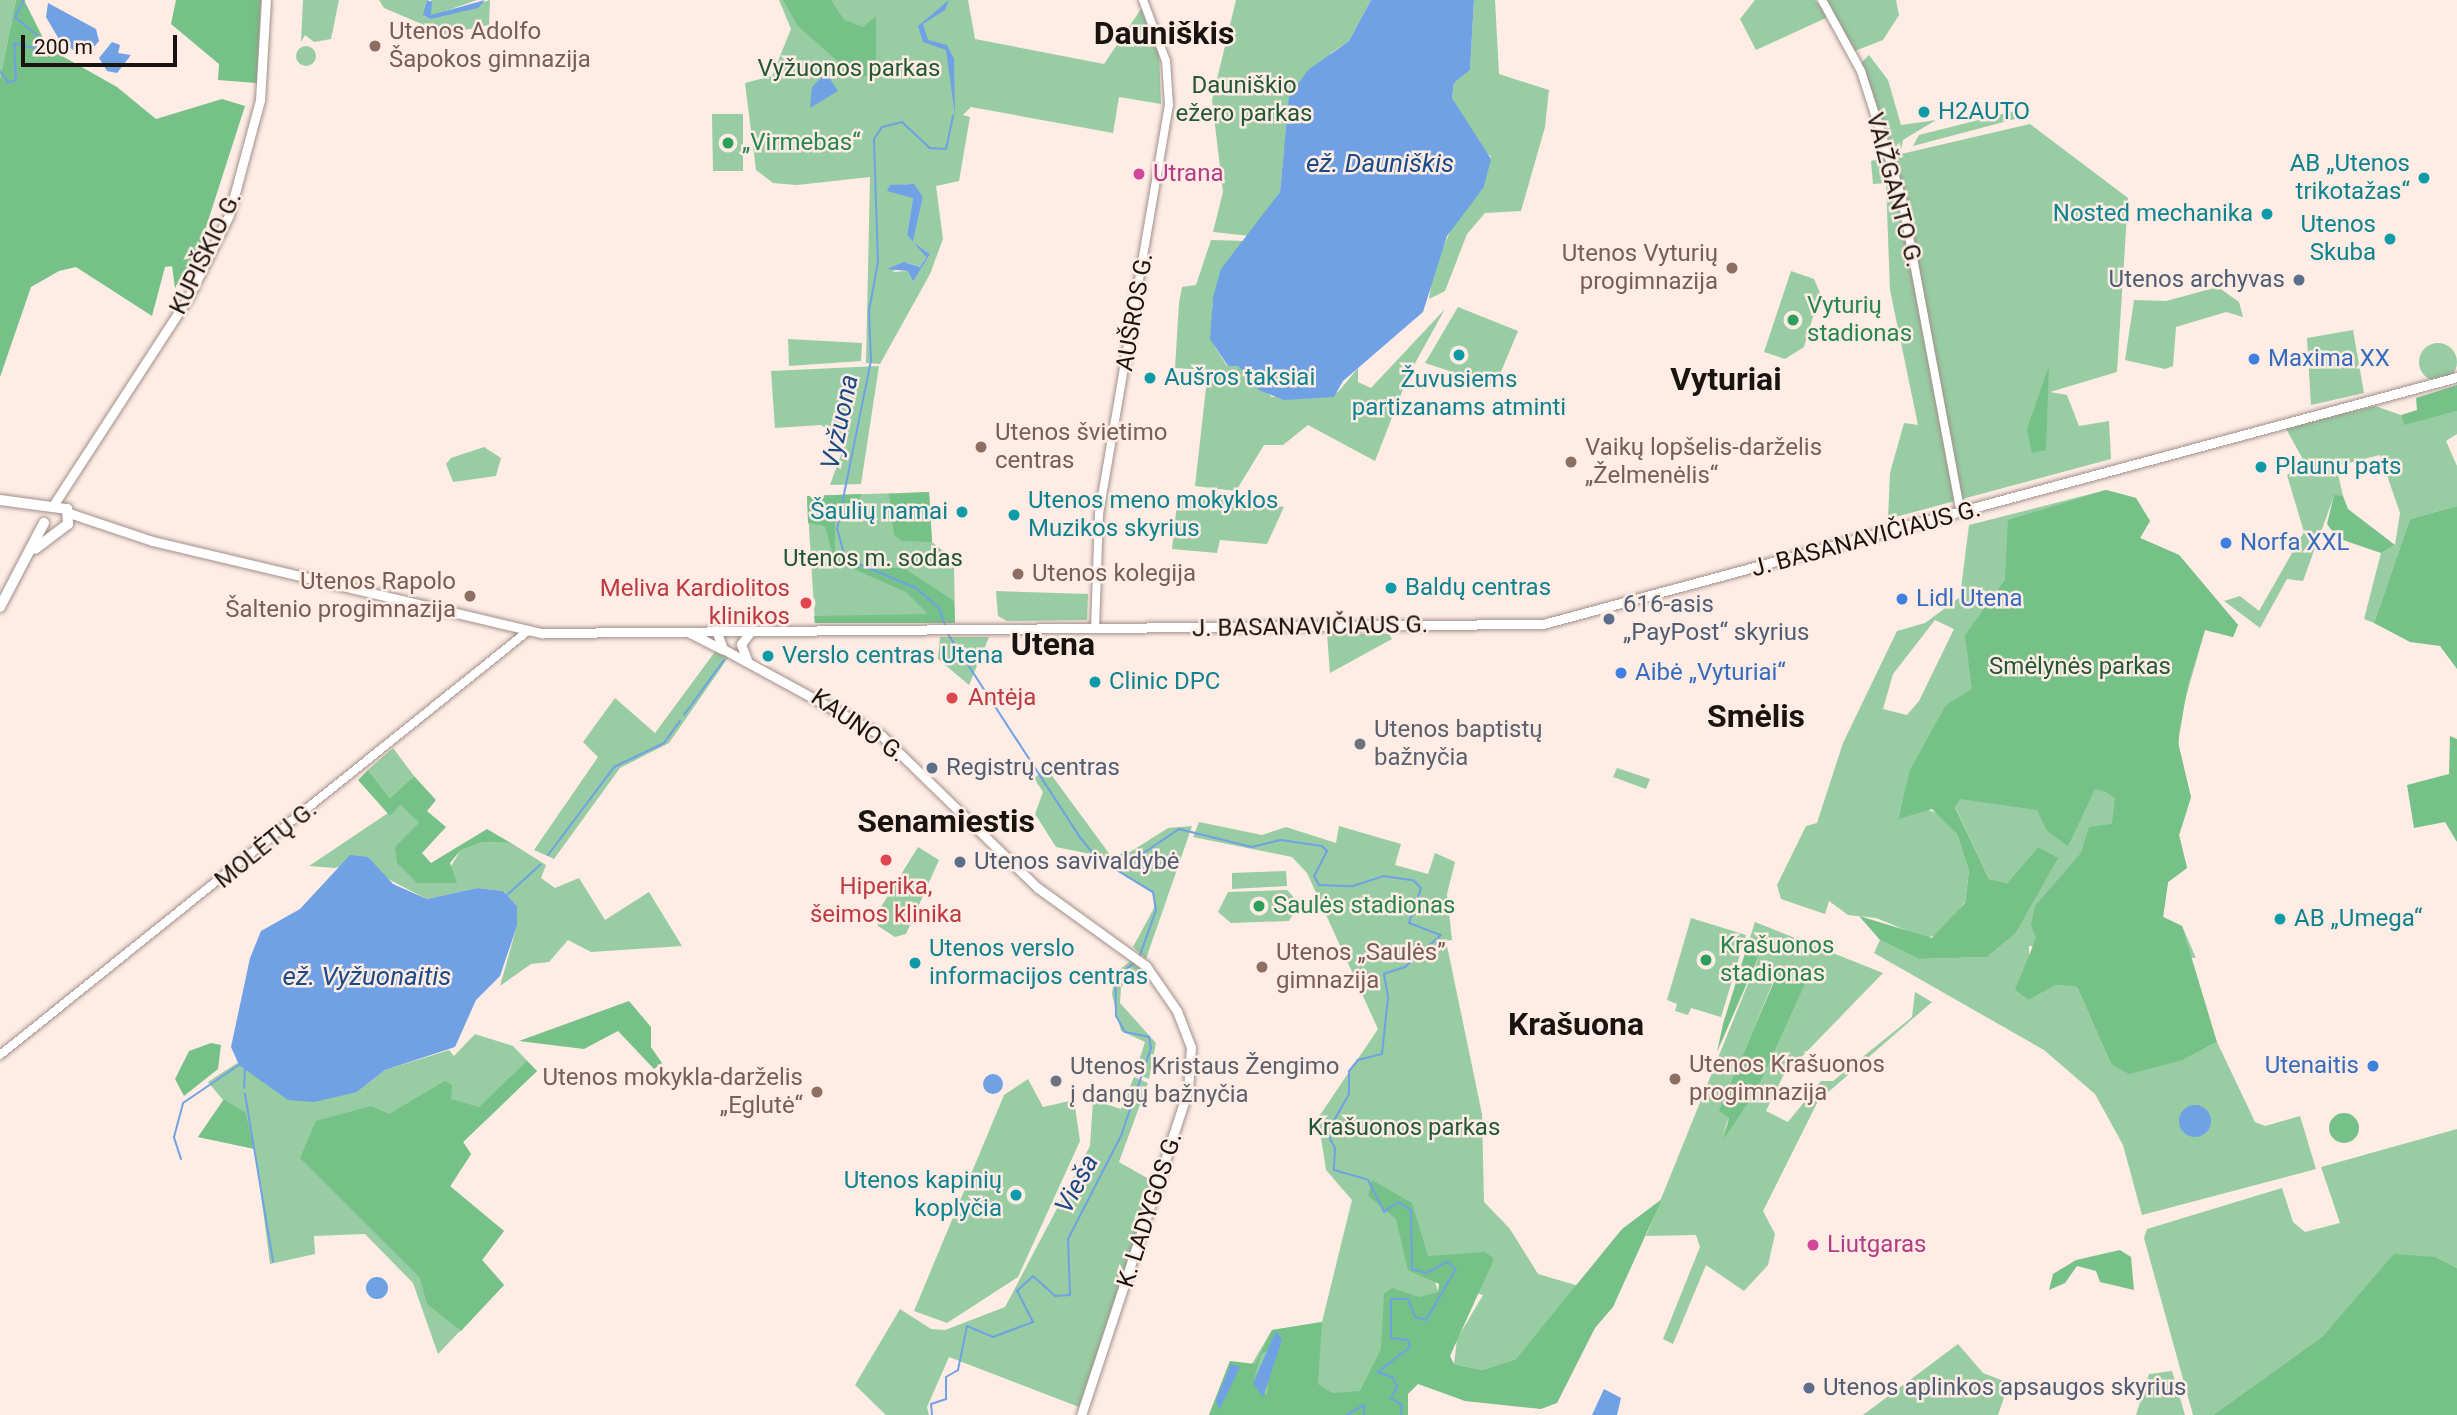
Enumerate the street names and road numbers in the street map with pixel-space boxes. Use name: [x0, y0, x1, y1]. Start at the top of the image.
street label: VAIŽGANTO G.: [1860, 110, 1928, 270]
street label: KUPIŠKIO G.: [164, 187, 248, 319]
street label: AUŠROS G.: [1110, 251, 1160, 373]
street label: J. BASANAVIČIAUS G.: [1748, 495, 1984, 583]
street label: J. BASANAVIČIAUS G.: [1192, 611, 1428, 643]
street label: KAUNO G.: [805, 683, 911, 769]
street label: MOLĖTŲ G.: [209, 795, 323, 895]
street label: K. LADYGOS G.: [1111, 1129, 1189, 1291]

